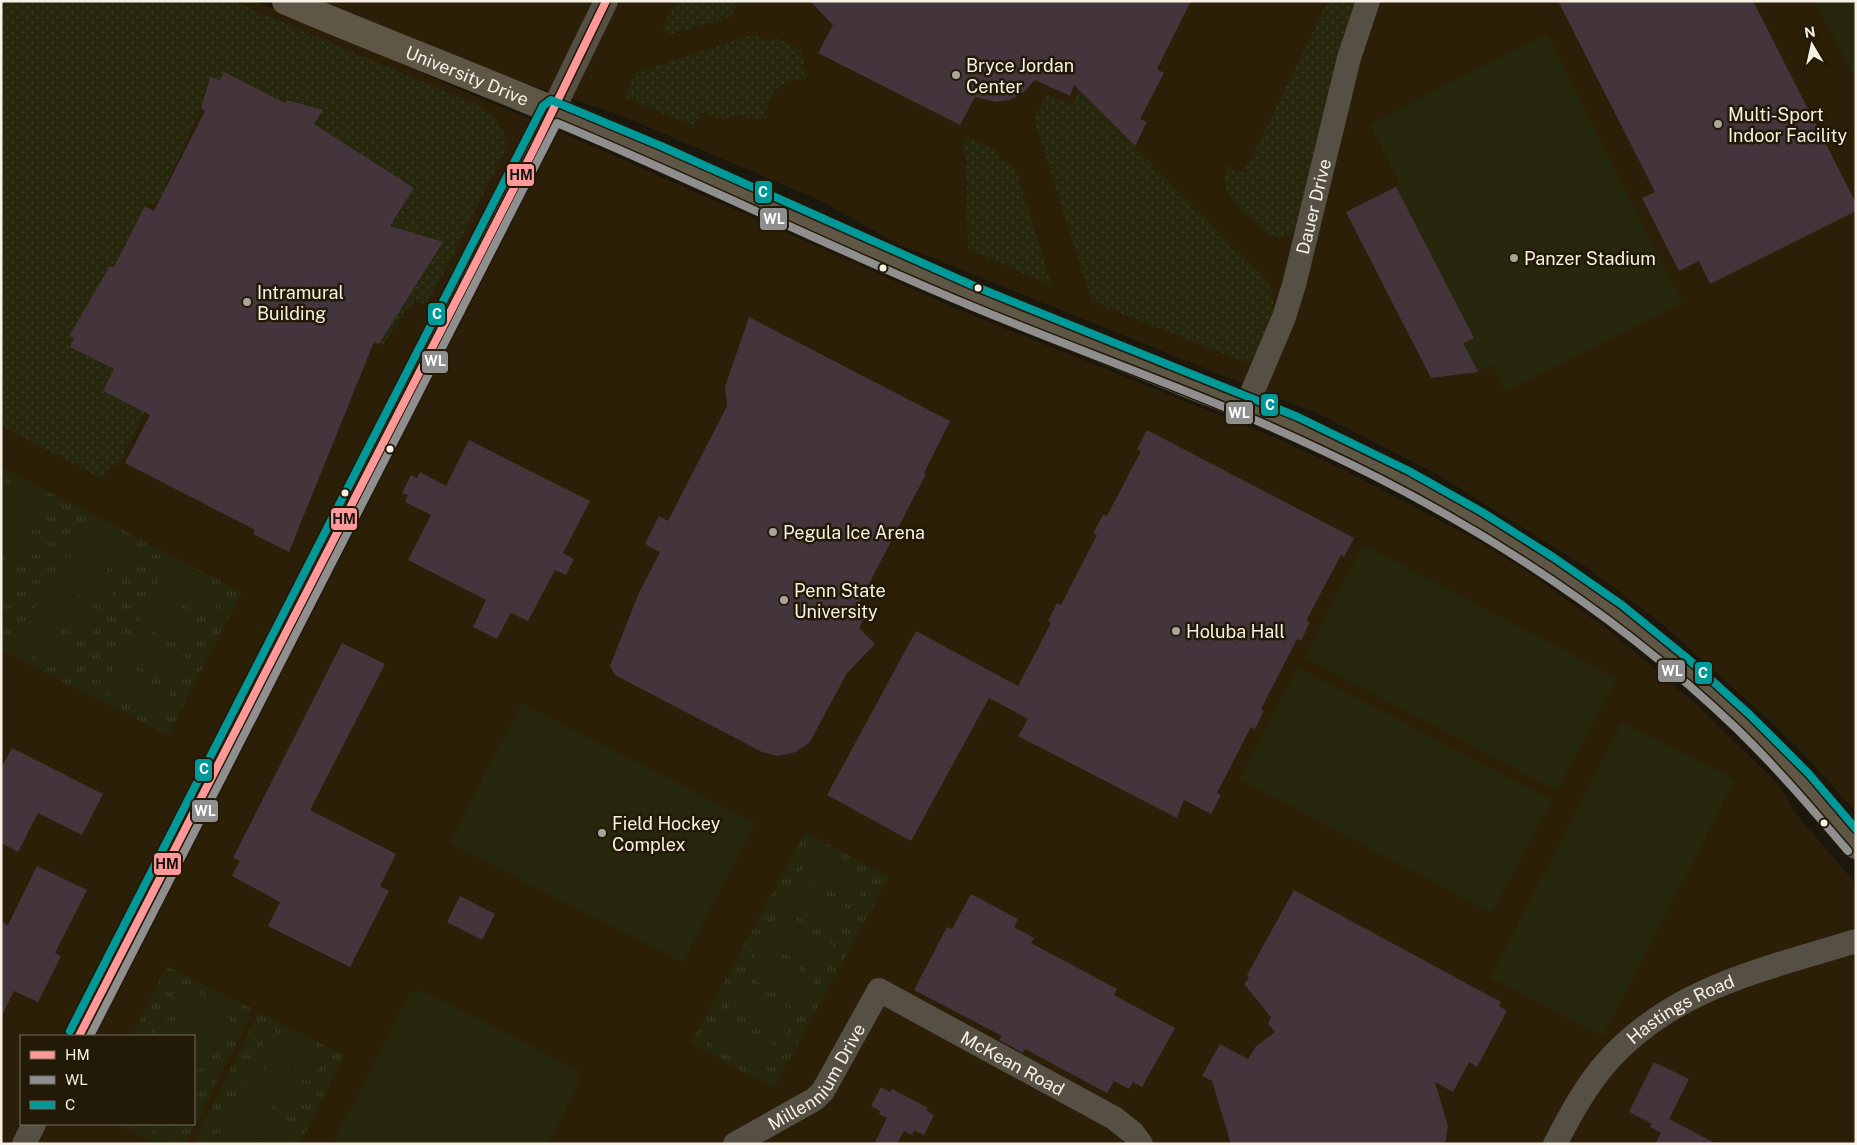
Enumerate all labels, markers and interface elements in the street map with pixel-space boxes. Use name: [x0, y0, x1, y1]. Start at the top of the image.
north arrow: [1787, 20, 1837, 70]
text: N: [1803, 23, 1817, 41]
street label: University Drive: [403, 41, 532, 110]
place label: Bryce Jordan Center: [966, 55, 1074, 97]
marker: Bryce Jordan Center: [950, 69, 962, 81]
place label: Multi-Sport Indoor Facility: [1728, 104, 1848, 146]
marker: Multi-Sport Indoor Facility: [1712, 118, 1724, 130]
street label: Dauer Drive: [1291, 157, 1335, 256]
line badge: HM: [506, 163, 535, 187]
text: HM: [509, 167, 533, 183]
line badge: C: [754, 180, 773, 204]
text: C: [758, 184, 768, 200]
line badge: WL: [759, 207, 788, 231]
text: WL: [763, 211, 785, 227]
place label: Panzer Stadium: [1524, 248, 1656, 269]
marker: Panzer Stadium: [1508, 252, 1520, 264]
unlabelled marker: [878, 263, 888, 273]
place label: Intramural Building: [257, 282, 344, 324]
unlabelled marker: [973, 283, 983, 293]
marker: Intramural Building: [241, 296, 253, 308]
line badge: C: [427, 302, 446, 326]
text: C: [432, 306, 442, 322]
line badge: WL: [421, 350, 449, 374]
text: WL: [424, 353, 446, 369]
line badge: C: [1260, 393, 1279, 417]
text: C: [1265, 397, 1275, 413]
line badge: WL: [1225, 401, 1254, 425]
text: WL: [1228, 405, 1250, 421]
unlabelled marker: [385, 444, 395, 454]
unlabelled marker: [340, 488, 350, 498]
line badge: HM: [330, 507, 358, 531]
text: HM: [332, 511, 356, 527]
place label: Pegula Ice Arena: [783, 522, 925, 543]
marker: Pegula Ice Arena: [767, 526, 779, 538]
place label: Penn State University: [794, 580, 886, 622]
marker: Penn State University: [778, 594, 790, 606]
place label: Holuba Hall: [1186, 621, 1285, 642]
marker: Holuba Hall: [1170, 625, 1182, 637]
line badge: WL: [1657, 659, 1686, 683]
line badge: C: [1694, 661, 1713, 685]
text: WL: [1661, 663, 1683, 679]
text: C: [1698, 665, 1708, 681]
line badge: C: [194, 758, 213, 782]
text: C: [199, 761, 209, 777]
line badge: WL: [191, 799, 219, 823]
text: WL: [194, 803, 216, 819]
place label: Field Hockey Complex: [612, 813, 721, 855]
unlabelled marker: [1819, 818, 1829, 828]
marker: Field Hockey Complex: [596, 827, 608, 839]
line badge: HM: [153, 852, 182, 876]
text: HM: [155, 856, 179, 872]
street label: Hastings Road: [1622, 970, 1737, 1048]
street label: Millennium Drive: [764, 1020, 869, 1134]
street label: McKean Road: [957, 1026, 1068, 1100]
legend: [20, 1035, 195, 1125]
text: HM: [65, 1046, 90, 1063]
text: WL: [65, 1071, 88, 1088]
text: C: [65, 1096, 75, 1113]

